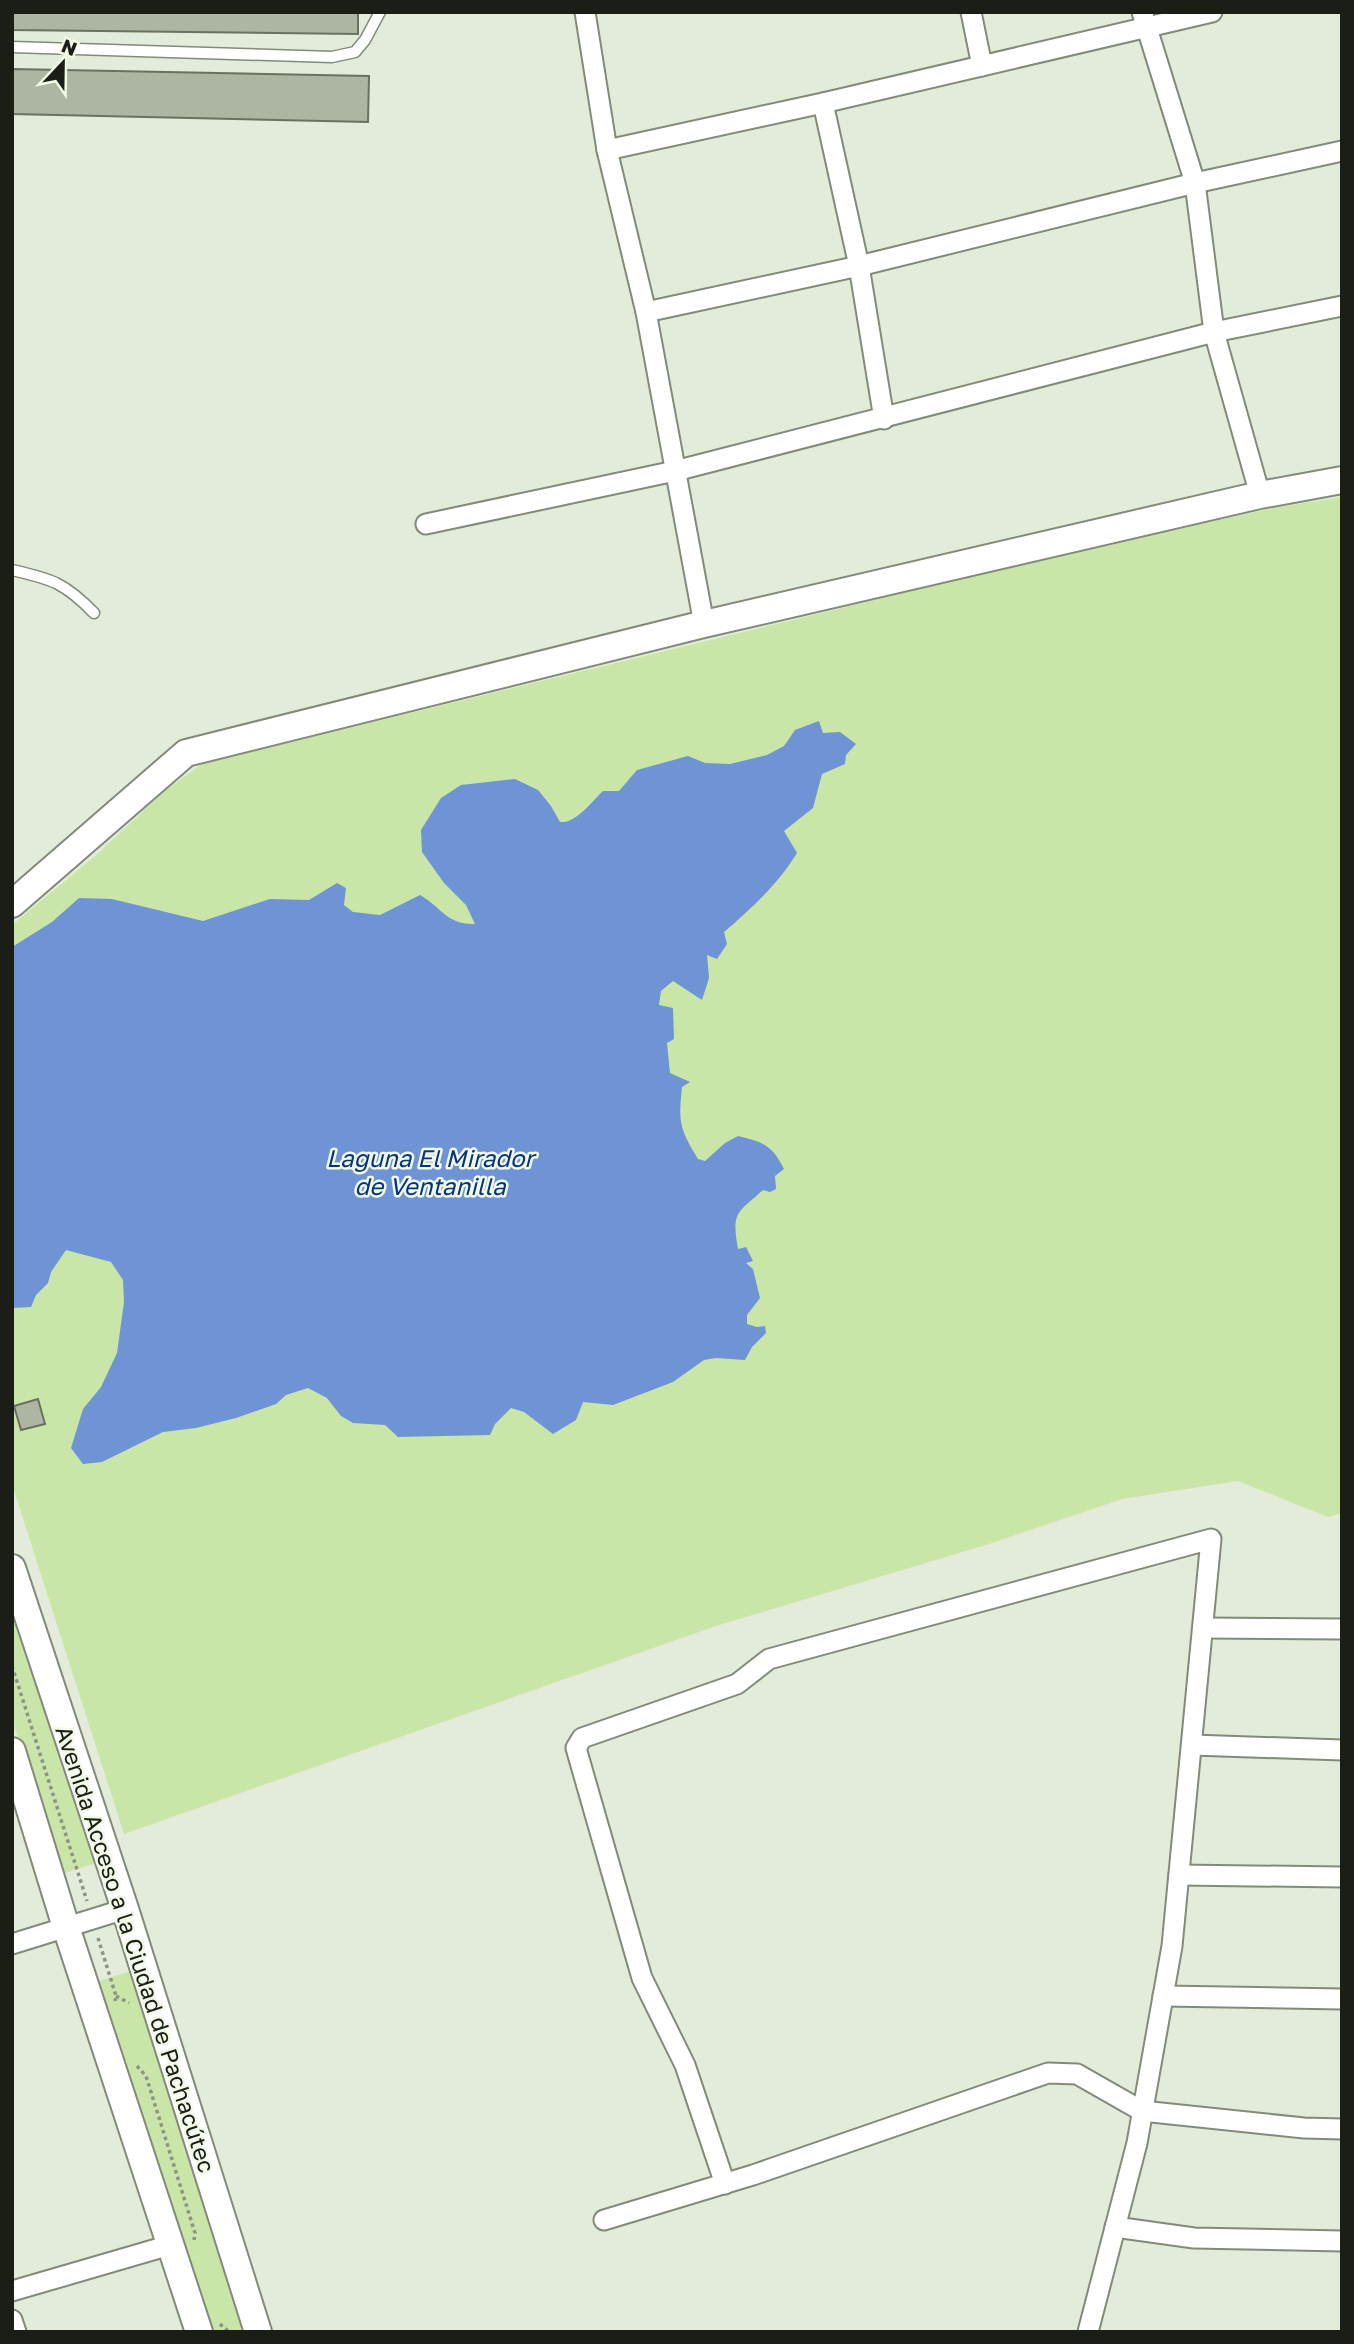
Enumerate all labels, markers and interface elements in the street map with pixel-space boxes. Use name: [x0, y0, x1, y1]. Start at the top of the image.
north arrow: [28, 28, 98, 98]
text: N: [59, 33, 81, 60]
water label: Laguna El Mirador de Ventanilla: [326, 1143, 537, 1200]
street label: Avenida Acceso a la Ciudad de Pachacútec: [50, 1722, 222, 2176]

